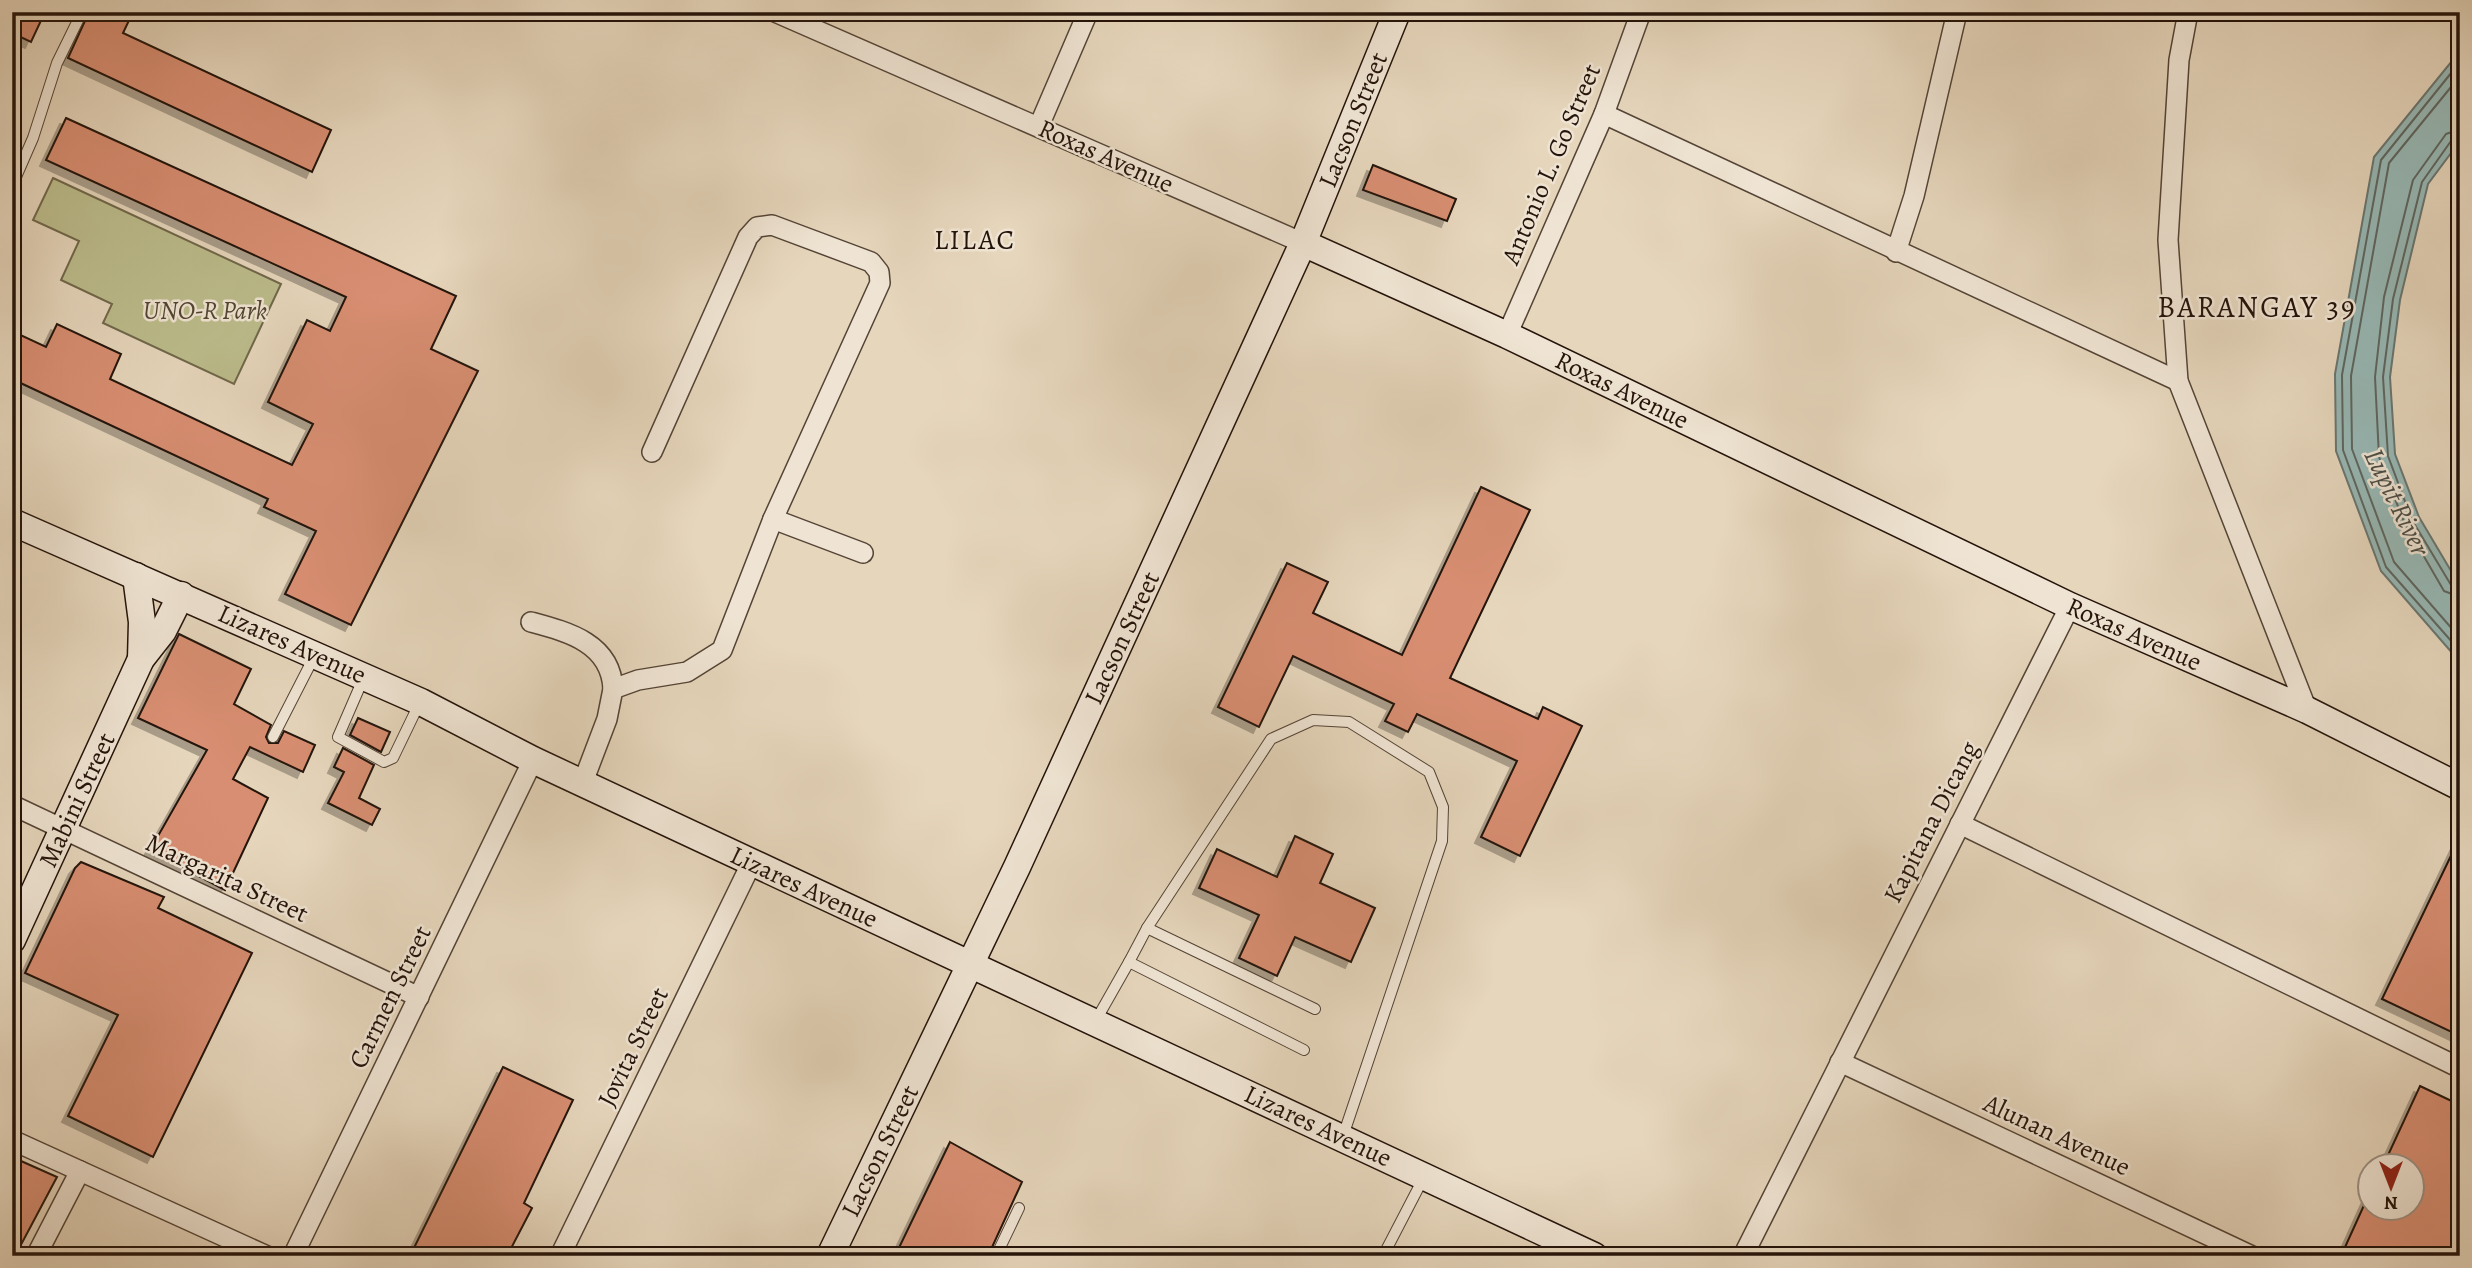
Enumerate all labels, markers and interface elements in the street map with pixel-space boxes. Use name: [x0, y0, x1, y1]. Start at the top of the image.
street label: Lacson Street: [1310, 47, 1396, 193]
street label: Antonio L. Go Street: [1493, 58, 1609, 271]
street label: Roxas Avenue: [1033, 111, 1179, 201]
district label: LILAC: [934, 221, 1016, 259]
district label: BARANGAY 39: [2157, 287, 2357, 327]
park label: UNO-R Park: [143, 293, 267, 328]
street label: Roxas Avenue: [1549, 343, 1695, 437]
water label: Lupit River: [2355, 442, 2440, 563]
street label: Lacson Street: [1076, 565, 1168, 710]
street label: Roxas Avenue: [2061, 589, 2207, 679]
street label: Lizares Avenue: [212, 596, 372, 692]
street label: Mabini Street: [30, 726, 124, 873]
street label: Kapitana Dicang: [1875, 735, 1987, 909]
street label: Margarita Street: [140, 825, 314, 931]
street label: Lizares Avenue: [725, 838, 883, 936]
street label: Carmen Street: [340, 919, 440, 1074]
street label: Jovita Street: [589, 981, 677, 1113]
street label: Lizares Avenue: [1239, 1077, 1397, 1175]
street label: Lacson Street: [833, 1079, 927, 1223]
street label: Alunan Avenue: [1977, 1085, 2136, 1184]
north arrow: [2356, 1152, 2426, 1222]
text: N: [2384, 1190, 2398, 1216]

